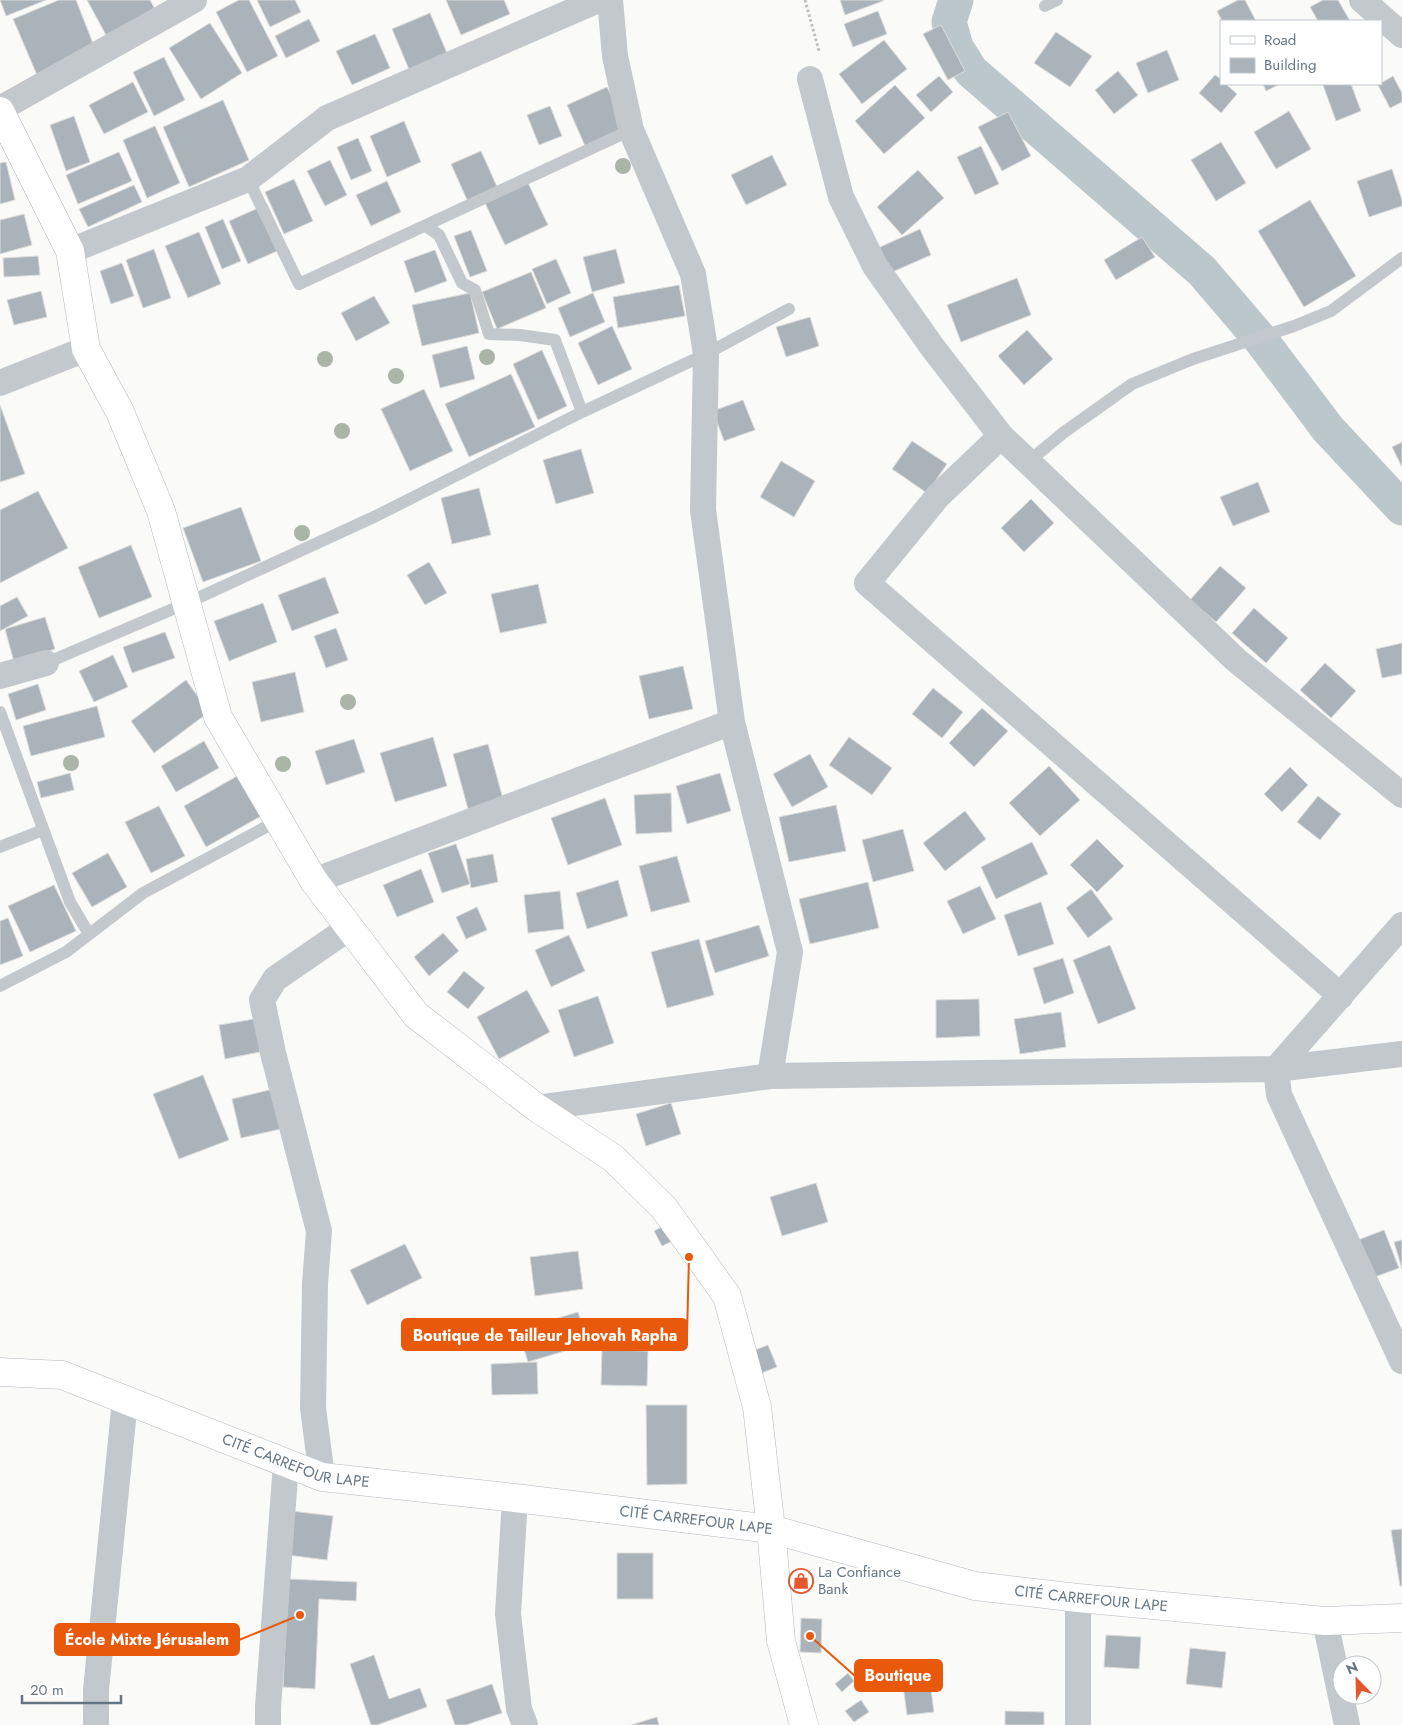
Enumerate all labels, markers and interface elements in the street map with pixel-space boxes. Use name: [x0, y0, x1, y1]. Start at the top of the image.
legend: [1220, 20, 1382, 85]
text: Road: [1264, 29, 1296, 51]
text: Building: [1264, 54, 1316, 76]
callout: Boutique de Tailleur Jehovah Rapha: [402, 1319, 687, 1350]
text: Boutique de Tailleur Jehovah Rapha: [413, 1324, 677, 1347]
street label: CITÉ CARREFOUR LAPE: [219, 1428, 371, 1493]
street label: CITÉ CARREFOUR LAPE: [618, 1500, 774, 1540]
place label: La Confiance Bank: [818, 1561, 901, 1600]
shop icon: La Confiance Bank: [788, 1568, 814, 1594]
street label: CITÉ CARREFOUR LAPE: [1013, 1580, 1169, 1617]
callout: École Mixte Jérusalem: [55, 1624, 239, 1655]
text: École Mixte Jérusalem: [65, 1628, 229, 1651]
north arrow: [1332, 1655, 1382, 1705]
text: N: [1343, 1657, 1361, 1679]
callout: Boutique: [855, 1660, 942, 1691]
text: Boutique: [864, 1664, 932, 1687]
scale bar: [22, 1672, 121, 1704]
text: 20 m: [30, 1679, 64, 1701]

